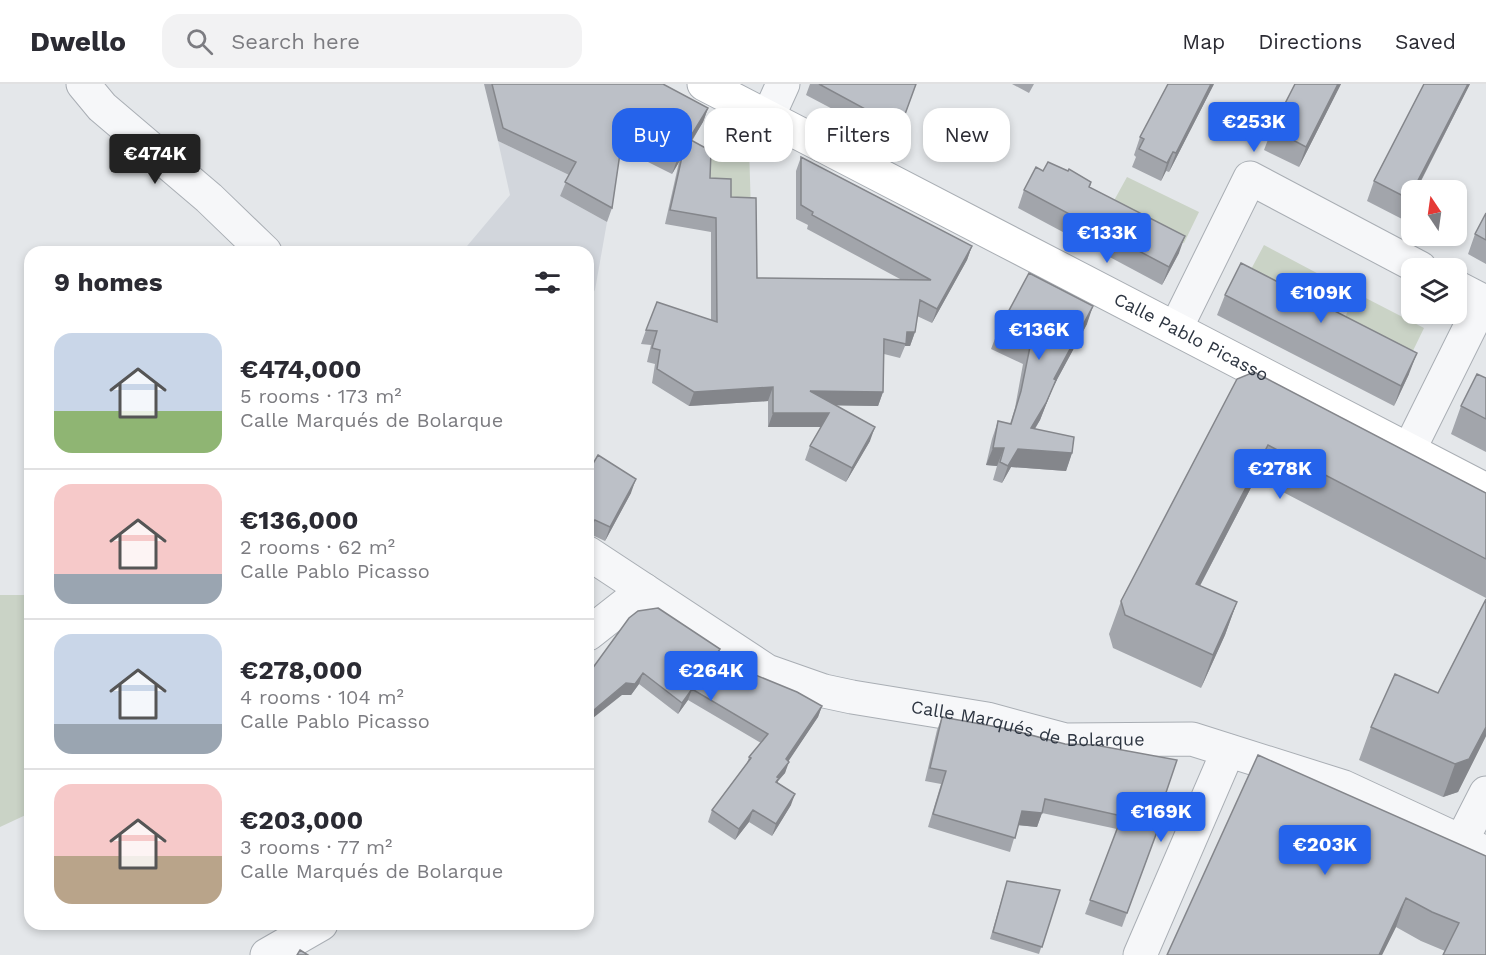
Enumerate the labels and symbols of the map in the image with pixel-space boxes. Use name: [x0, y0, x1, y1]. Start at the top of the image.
pin: €253K: [1212, 102, 1296, 153]
pin: €474K: [113, 134, 197, 185]
north arrow: [1401, 180, 1467, 246]
pin: €133K: [1065, 213, 1149, 264]
pin: €109K: [1279, 273, 1363, 324]
street label: Calle Pablo Picasso: [1111, 288, 1272, 385]
pin: €136K: [997, 310, 1081, 361]
pin: €278K: [1238, 449, 1322, 500]
pin: €264K: [669, 651, 753, 702]
street label: Calle Marqués de Bolarque: [910, 696, 1145, 750]
pin: €169K: [1119, 792, 1203, 843]
pin: €203K: [1283, 825, 1367, 876]

